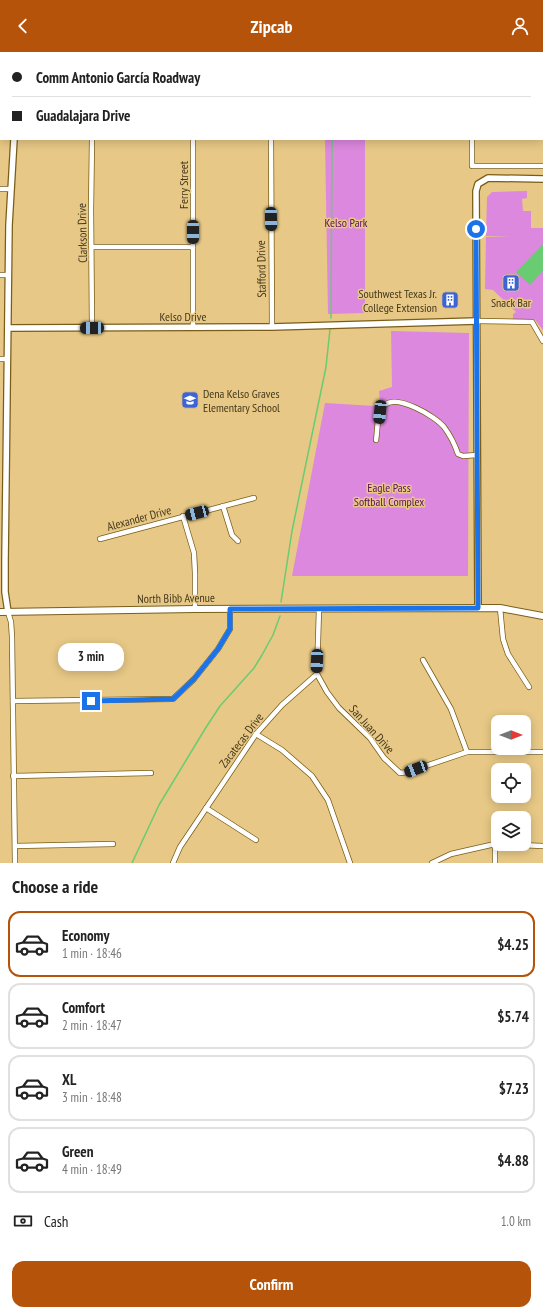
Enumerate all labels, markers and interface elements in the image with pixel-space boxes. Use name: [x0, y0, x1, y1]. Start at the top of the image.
icon: back: [12, 15, 34, 37]
text: Zipcab: [251, 15, 292, 38]
icon: person: [509, 15, 531, 37]
text: Comm Antonio García Roadway: [36, 68, 200, 87]
text: Guadalajara Drive: [36, 106, 130, 125]
street label: Ferry Street: [176, 160, 191, 209]
street label: Clarkson Drive: [74, 203, 90, 263]
car: [265, 207, 277, 231]
park label: Kelso Park: [325, 215, 368, 230]
car: [187, 220, 199, 244]
route start: [467, 220, 485, 238]
street label: Stafford Drive: [253, 240, 269, 298]
building icon: Snack Bar: [501, 273, 521, 293]
place label: Southwest Texas Jr. College Extension: [358, 286, 437, 315]
building icon: Southwest Texas Jr. College Extension: [440, 290, 460, 310]
place label: Snack Bar: [491, 295, 532, 310]
street label: Kelso Drive: [160, 309, 206, 324]
car: [80, 322, 104, 334]
place label: Dena Kelso Graves Elementary School: [203, 386, 280, 415]
school or university icon: Dena Kelso Graves Elementary School: [180, 390, 200, 410]
car: [373, 399, 387, 425]
park label: Eagle Pass Softball Complex: [354, 480, 424, 509]
street label: Alexander Drive: [105, 502, 173, 534]
car: [184, 504, 210, 522]
street label: North Bibb Avenue: [137, 590, 215, 606]
callout: 3 min: [58, 643, 124, 671]
text: 3 min: [78, 648, 104, 665]
car: [311, 649, 323, 673]
route end: [82, 692, 100, 710]
street label: San Juan Drive: [346, 702, 398, 756]
street label: Zacatecas Drive: [216, 710, 266, 770]
north arrow: [491, 715, 531, 755]
map controls: [491, 715, 531, 851]
car: [403, 759, 429, 779]
button: locate: [491, 763, 531, 803]
button: layers: [491, 811, 531, 851]
text: Choose a ride: [12, 875, 98, 898]
icon: car: [14, 926, 50, 962]
text: Economy: [62, 926, 110, 945]
text: $4.25: [497, 935, 529, 954]
text: 1 min · 18:46: [62, 945, 122, 962]
icon: car: [14, 998, 50, 1034]
text: Comfort: [62, 998, 105, 1017]
text: $5.74: [497, 1007, 529, 1026]
text: 2 min · 18:47: [62, 1017, 122, 1034]
icon: car: [14, 1070, 50, 1106]
text: XL: [62, 1070, 76, 1089]
text: $7.23: [499, 1079, 529, 1098]
text: 3 min · 18:48: [62, 1089, 122, 1106]
icon: car: [14, 1142, 50, 1178]
text: Green: [62, 1142, 94, 1161]
text: $4.88: [497, 1151, 529, 1170]
text: 4 min · 18:49: [62, 1161, 122, 1178]
icon: cash: [12, 1210, 34, 1232]
text: Cash: [44, 1212, 68, 1231]
text: 1.0 km: [501, 1213, 531, 1230]
button: Confirm: [12, 1261, 531, 1307]

